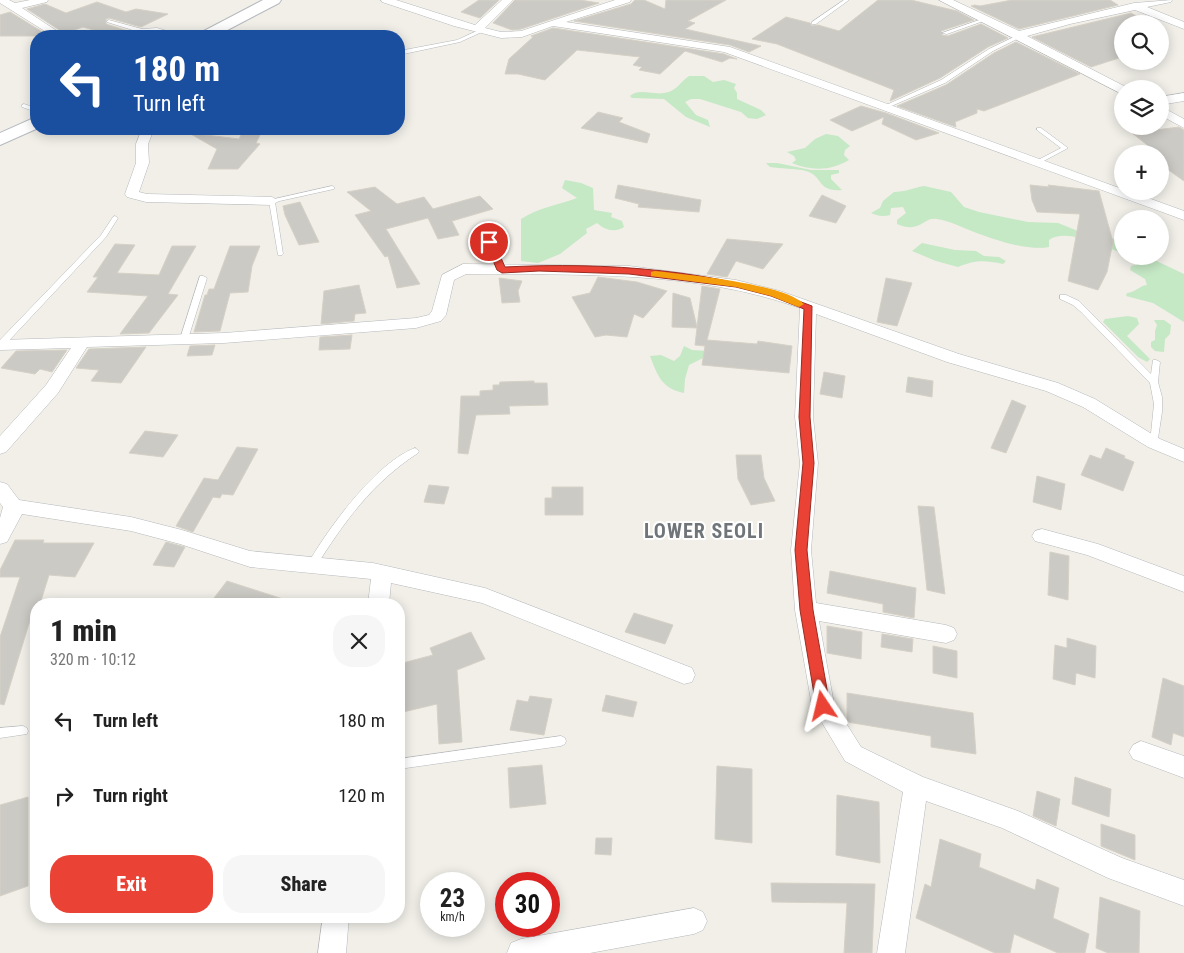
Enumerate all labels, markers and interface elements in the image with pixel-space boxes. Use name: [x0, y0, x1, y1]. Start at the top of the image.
map controls: [1114, 15, 1169, 265]
button: search: [1114, 15, 1169, 70]
text: 180 m: [133, 49, 220, 90]
icon: left: [50, 50, 115, 115]
button: layers: [1114, 80, 1169, 135]
text: Turn left: [133, 91, 205, 116]
button: +: [1114, 145, 1169, 200]
button: −: [1114, 210, 1169, 265]
pin: [468, 221, 510, 263]
icon: arrive: [475, 228, 503, 256]
district label: LOWER SEOLI: [644, 519, 764, 543]
text: 1 min: [50, 613, 117, 648]
button: close: [333, 615, 385, 667]
text: 320 m · 10:12: [50, 650, 136, 669]
position arrow: [796, 679, 848, 731]
icon: left: [50, 707, 78, 735]
text: Turn left: [93, 709, 158, 732]
text: 180 m: [338, 709, 385, 732]
icon: right: [50, 782, 78, 810]
text: Turn right: [93, 784, 168, 807]
text: 120 m: [338, 784, 385, 807]
button: Exit: [50, 855, 213, 913]
button: Share: [223, 855, 385, 913]
speed limit sign: 30: [495, 872, 560, 937]
text: 23: [440, 884, 465, 913]
text: km/h: [440, 910, 465, 924]

